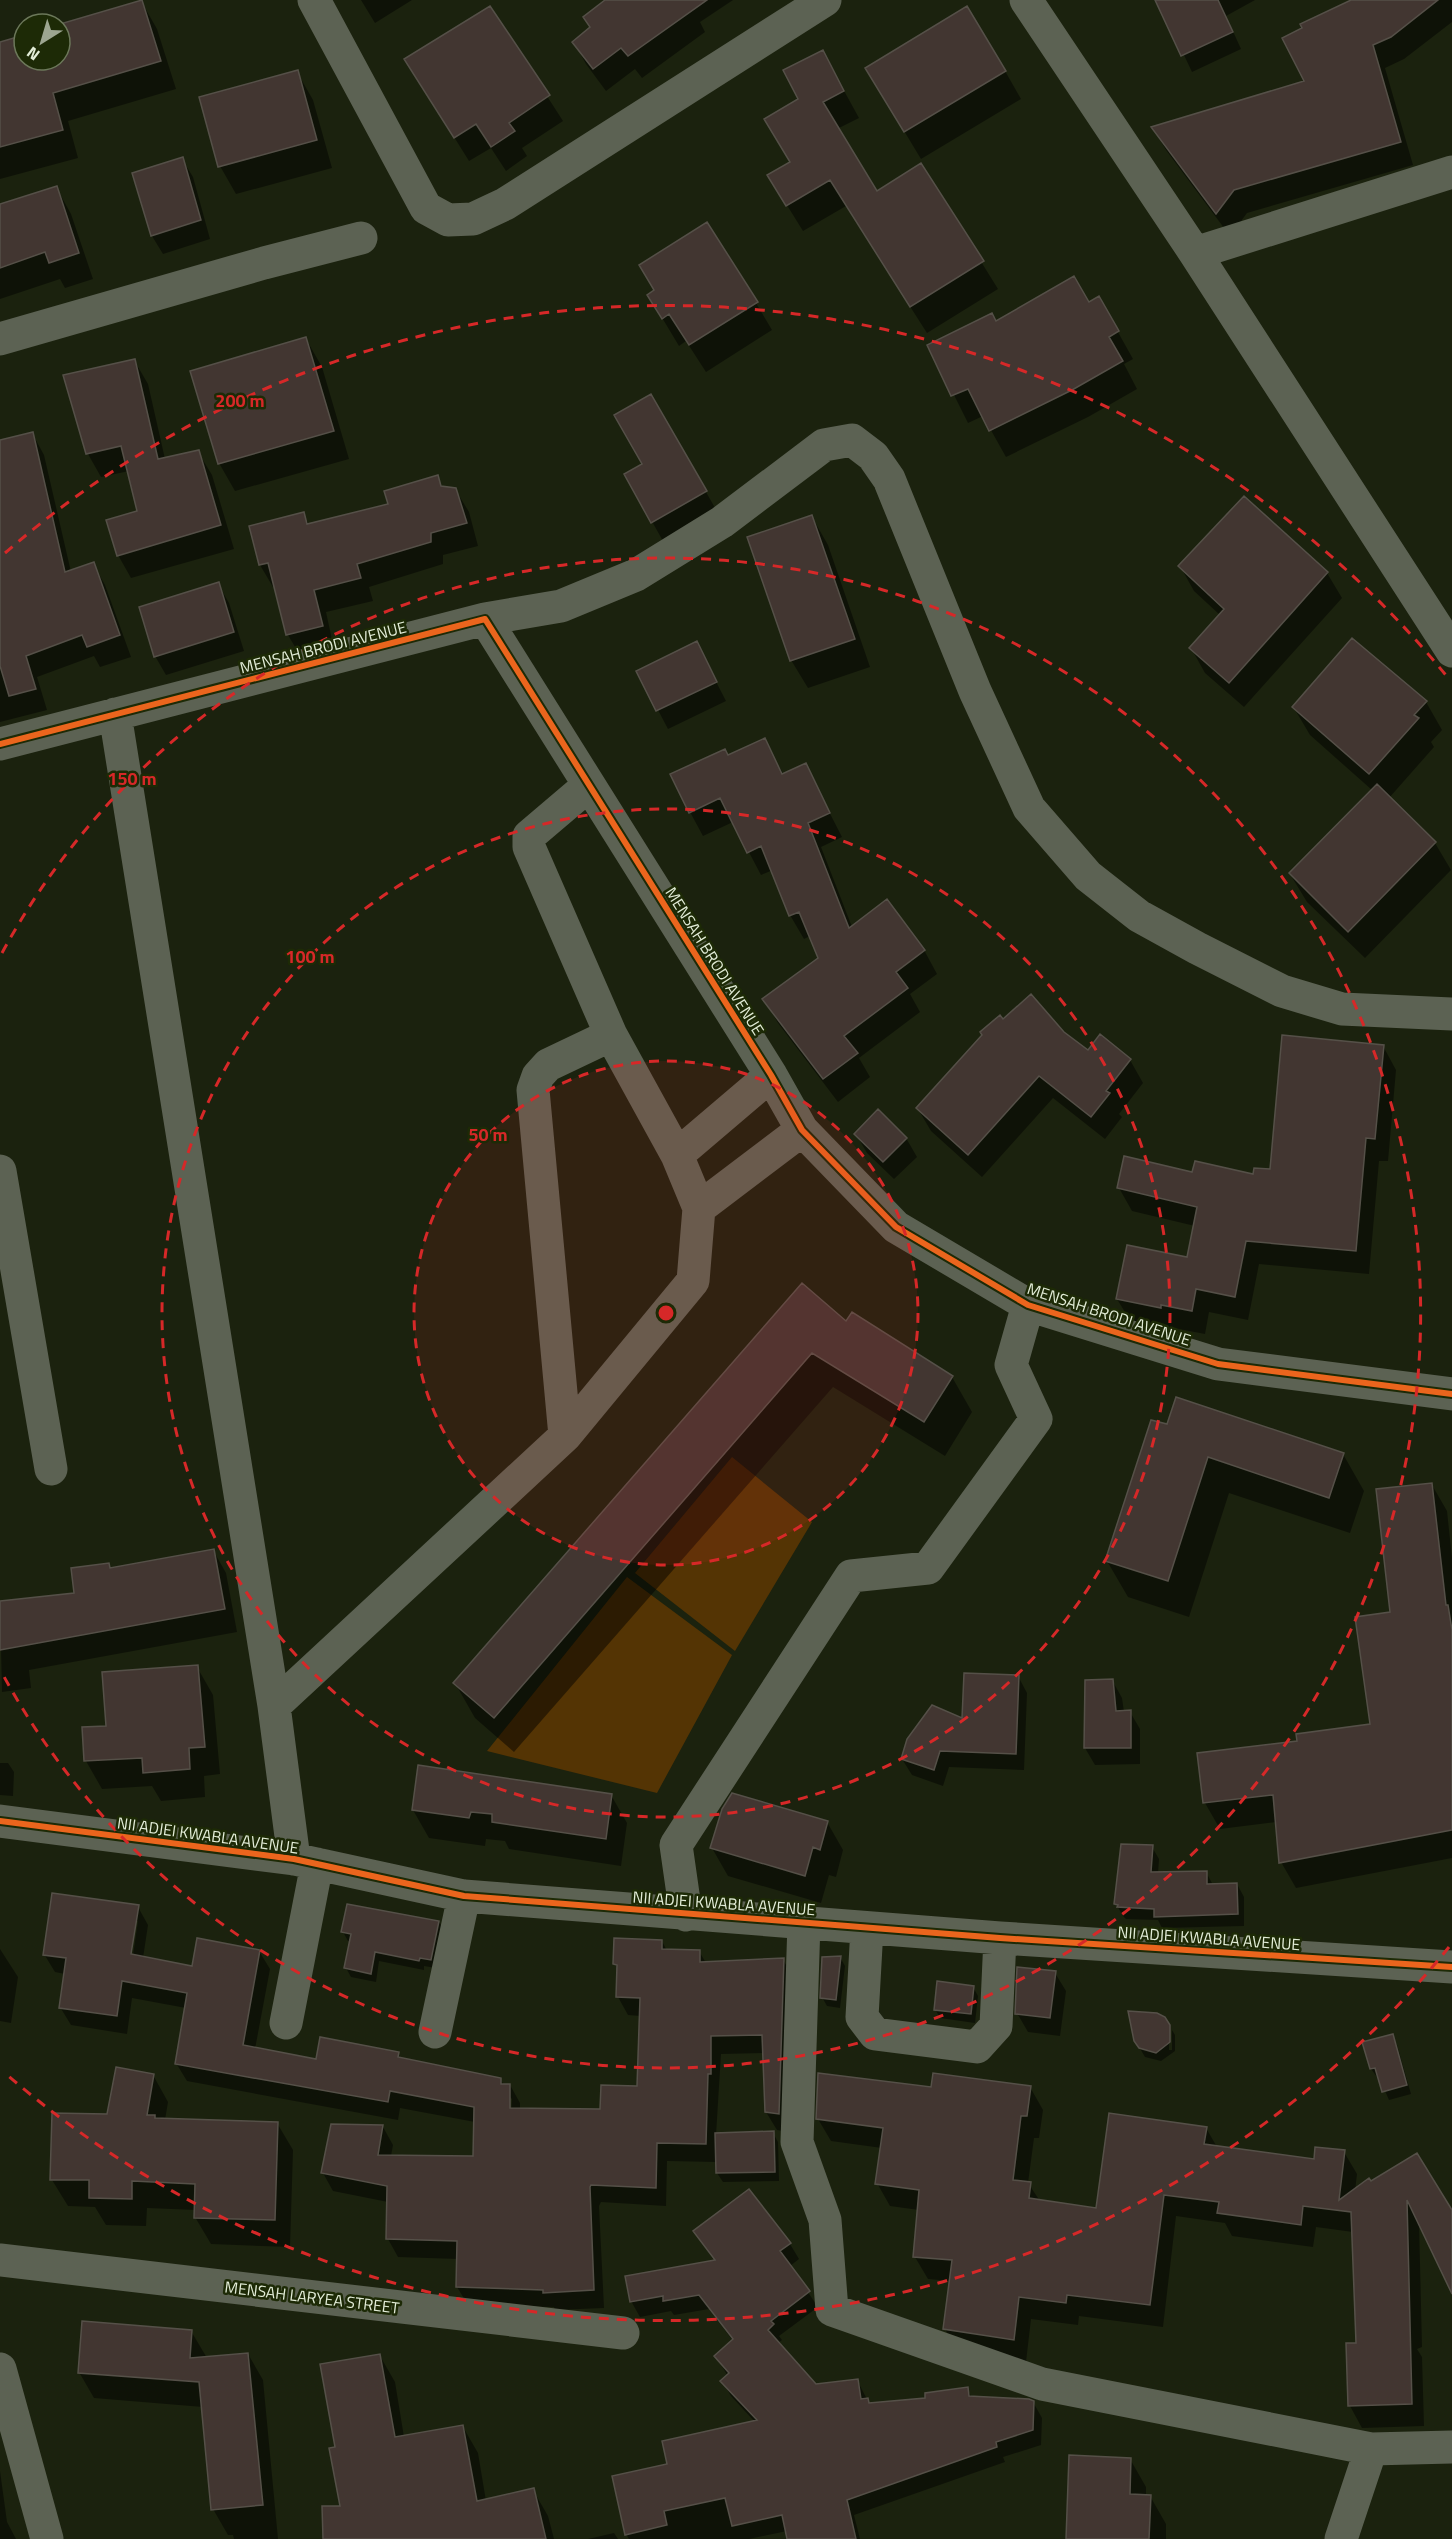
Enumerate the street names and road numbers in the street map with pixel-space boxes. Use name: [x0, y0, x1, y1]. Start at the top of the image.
street label: MENSAH BRODI AVENUE: [237, 615, 409, 679]
street label: MENSAH BRODI AVENUE: [660, 882, 770, 1040]
street label: MENSAH BRODI AVENUE: [1024, 1276, 1194, 1352]
street label: NII ADJEI KWABLA AVENUE: [116, 1810, 300, 1860]
street label: NII ADJEI KWABLA AVENUE: [632, 1885, 816, 1921]
street label: NII ADJEI KWABLA AVENUE: [1117, 1920, 1301, 1956]
street label: MENSAH LARYEA STREET: [223, 2274, 401, 2320]

